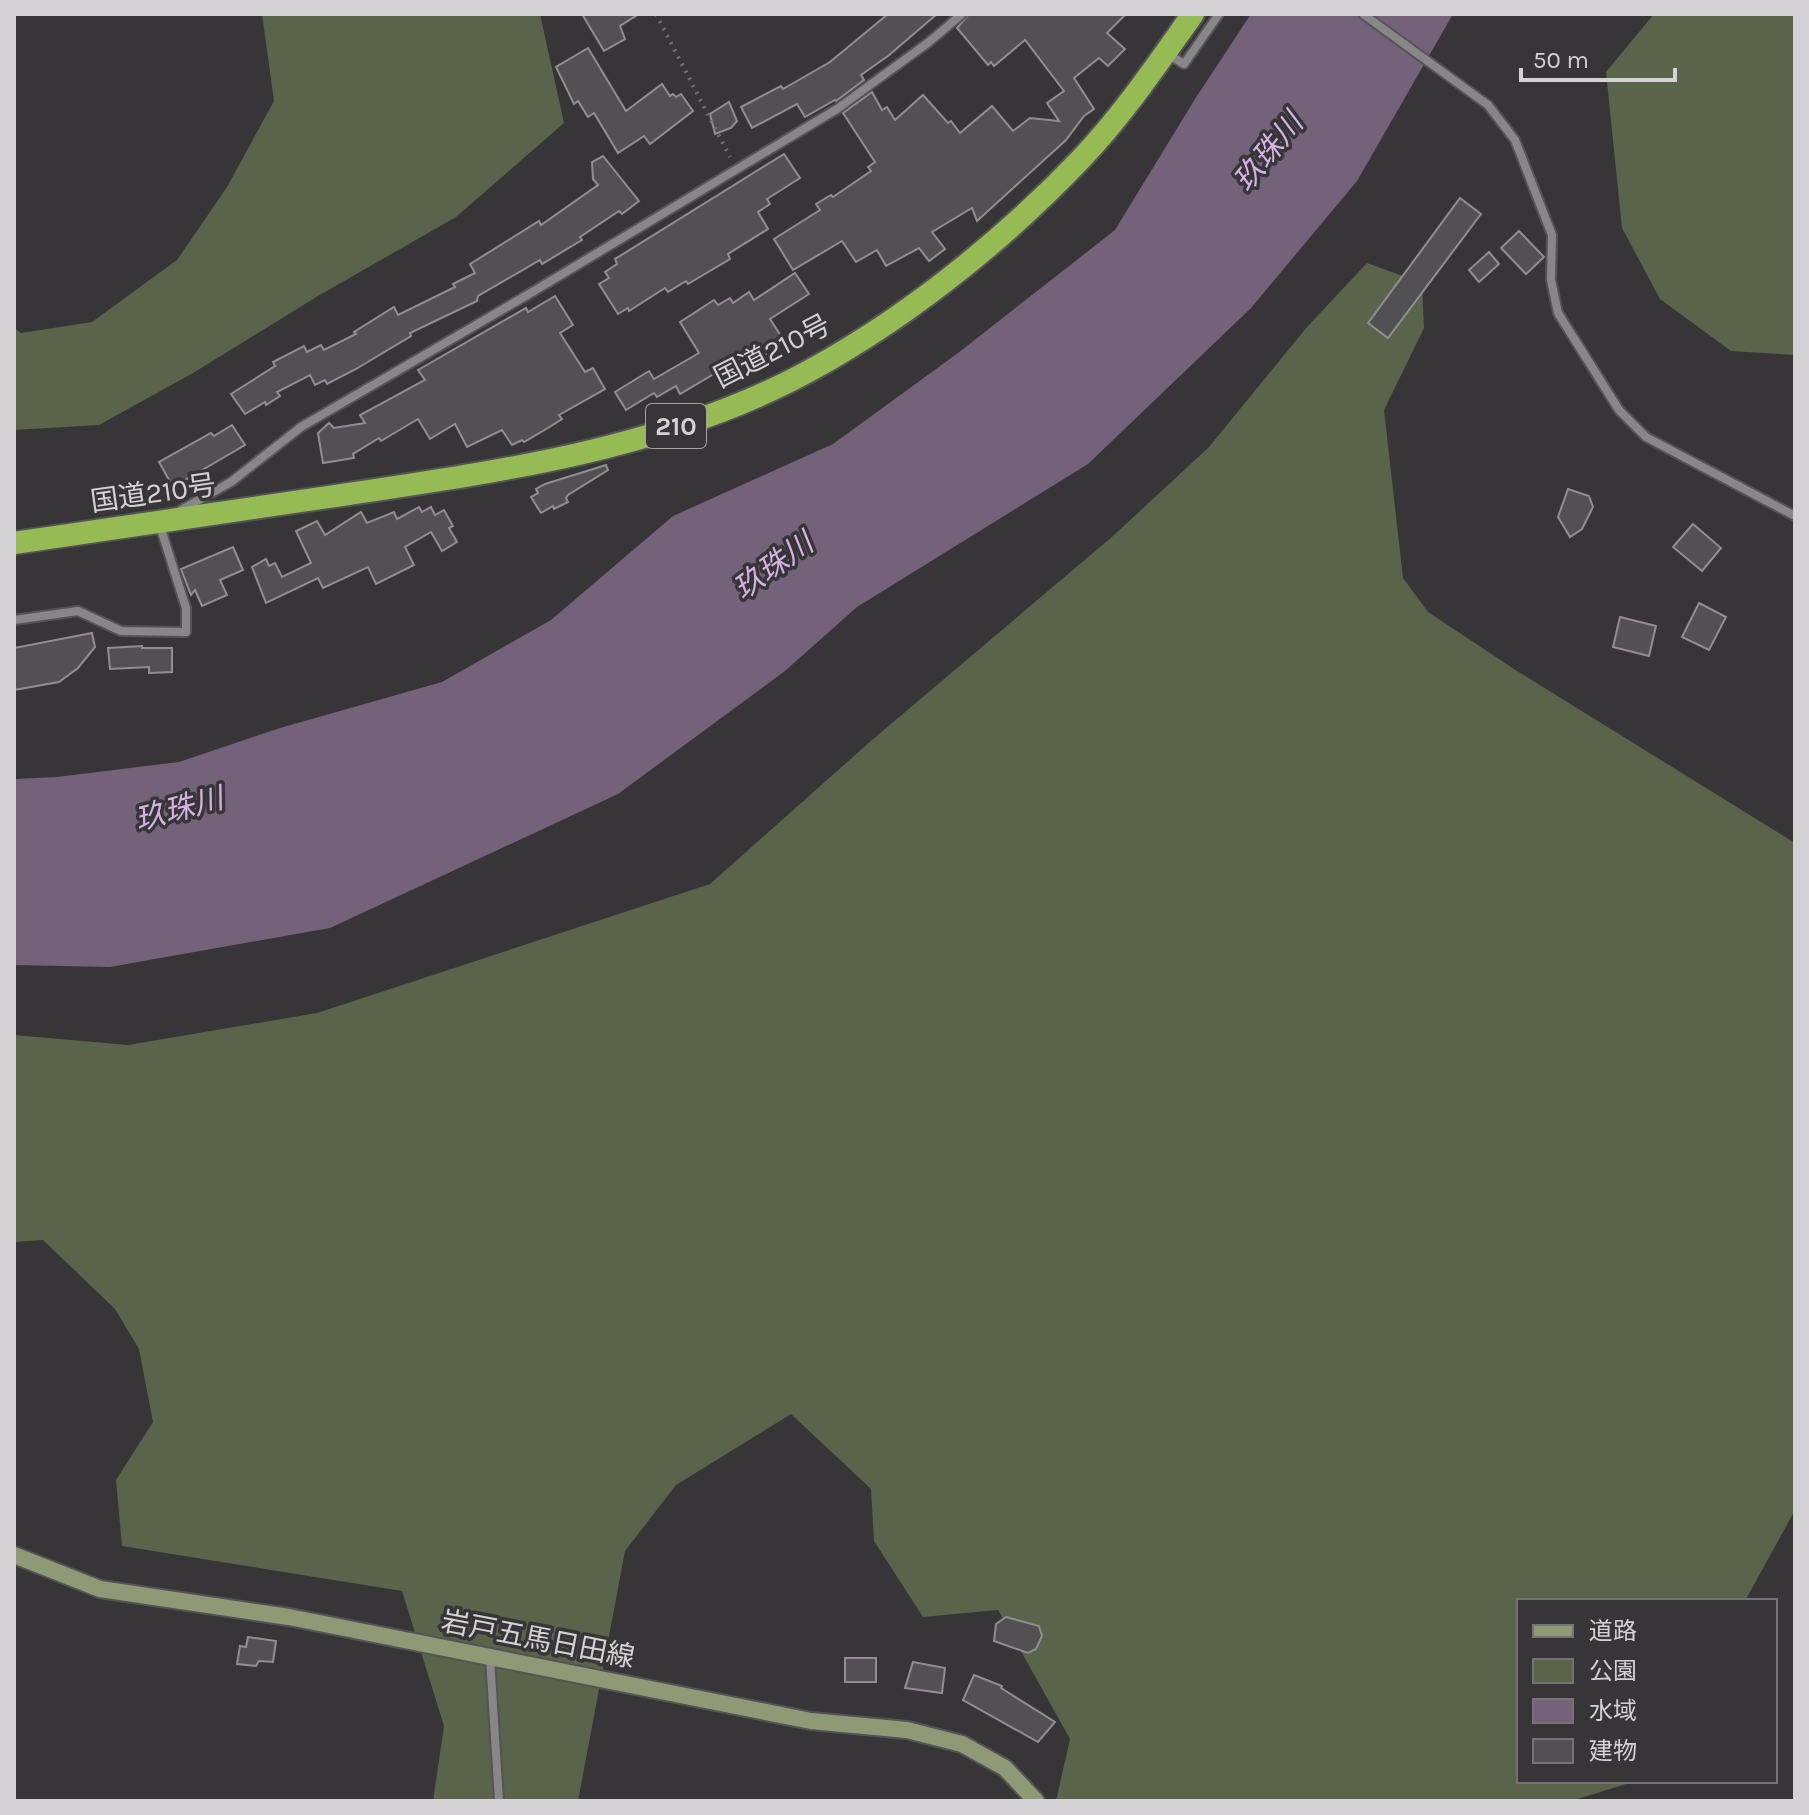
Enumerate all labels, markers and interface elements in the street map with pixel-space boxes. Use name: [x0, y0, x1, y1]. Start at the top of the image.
scale bar: [1521, 32, 1675, 82]
text: 50 m: [1533, 46, 1589, 74]
water label: 玖珠川: [1226, 103, 1312, 198]
street label: 国道210号: [708, 308, 836, 394]
road number: 210: [646, 404, 706, 448]
street label: 国道210号: [88, 468, 218, 518]
water label: 玖珠川: [726, 523, 822, 607]
water label: 玖珠川: [131, 779, 230, 838]
legend: [1517, 1599, 1777, 1783]
street label: 岩戸五馬日田線: [439, 1604, 637, 1674]
text: 道路: [1589, 1617, 1637, 1645]
text: 公園: [1589, 1657, 1637, 1685]
text: 水域: [1589, 1697, 1637, 1725]
text: 建物: [1589, 1737, 1637, 1765]

